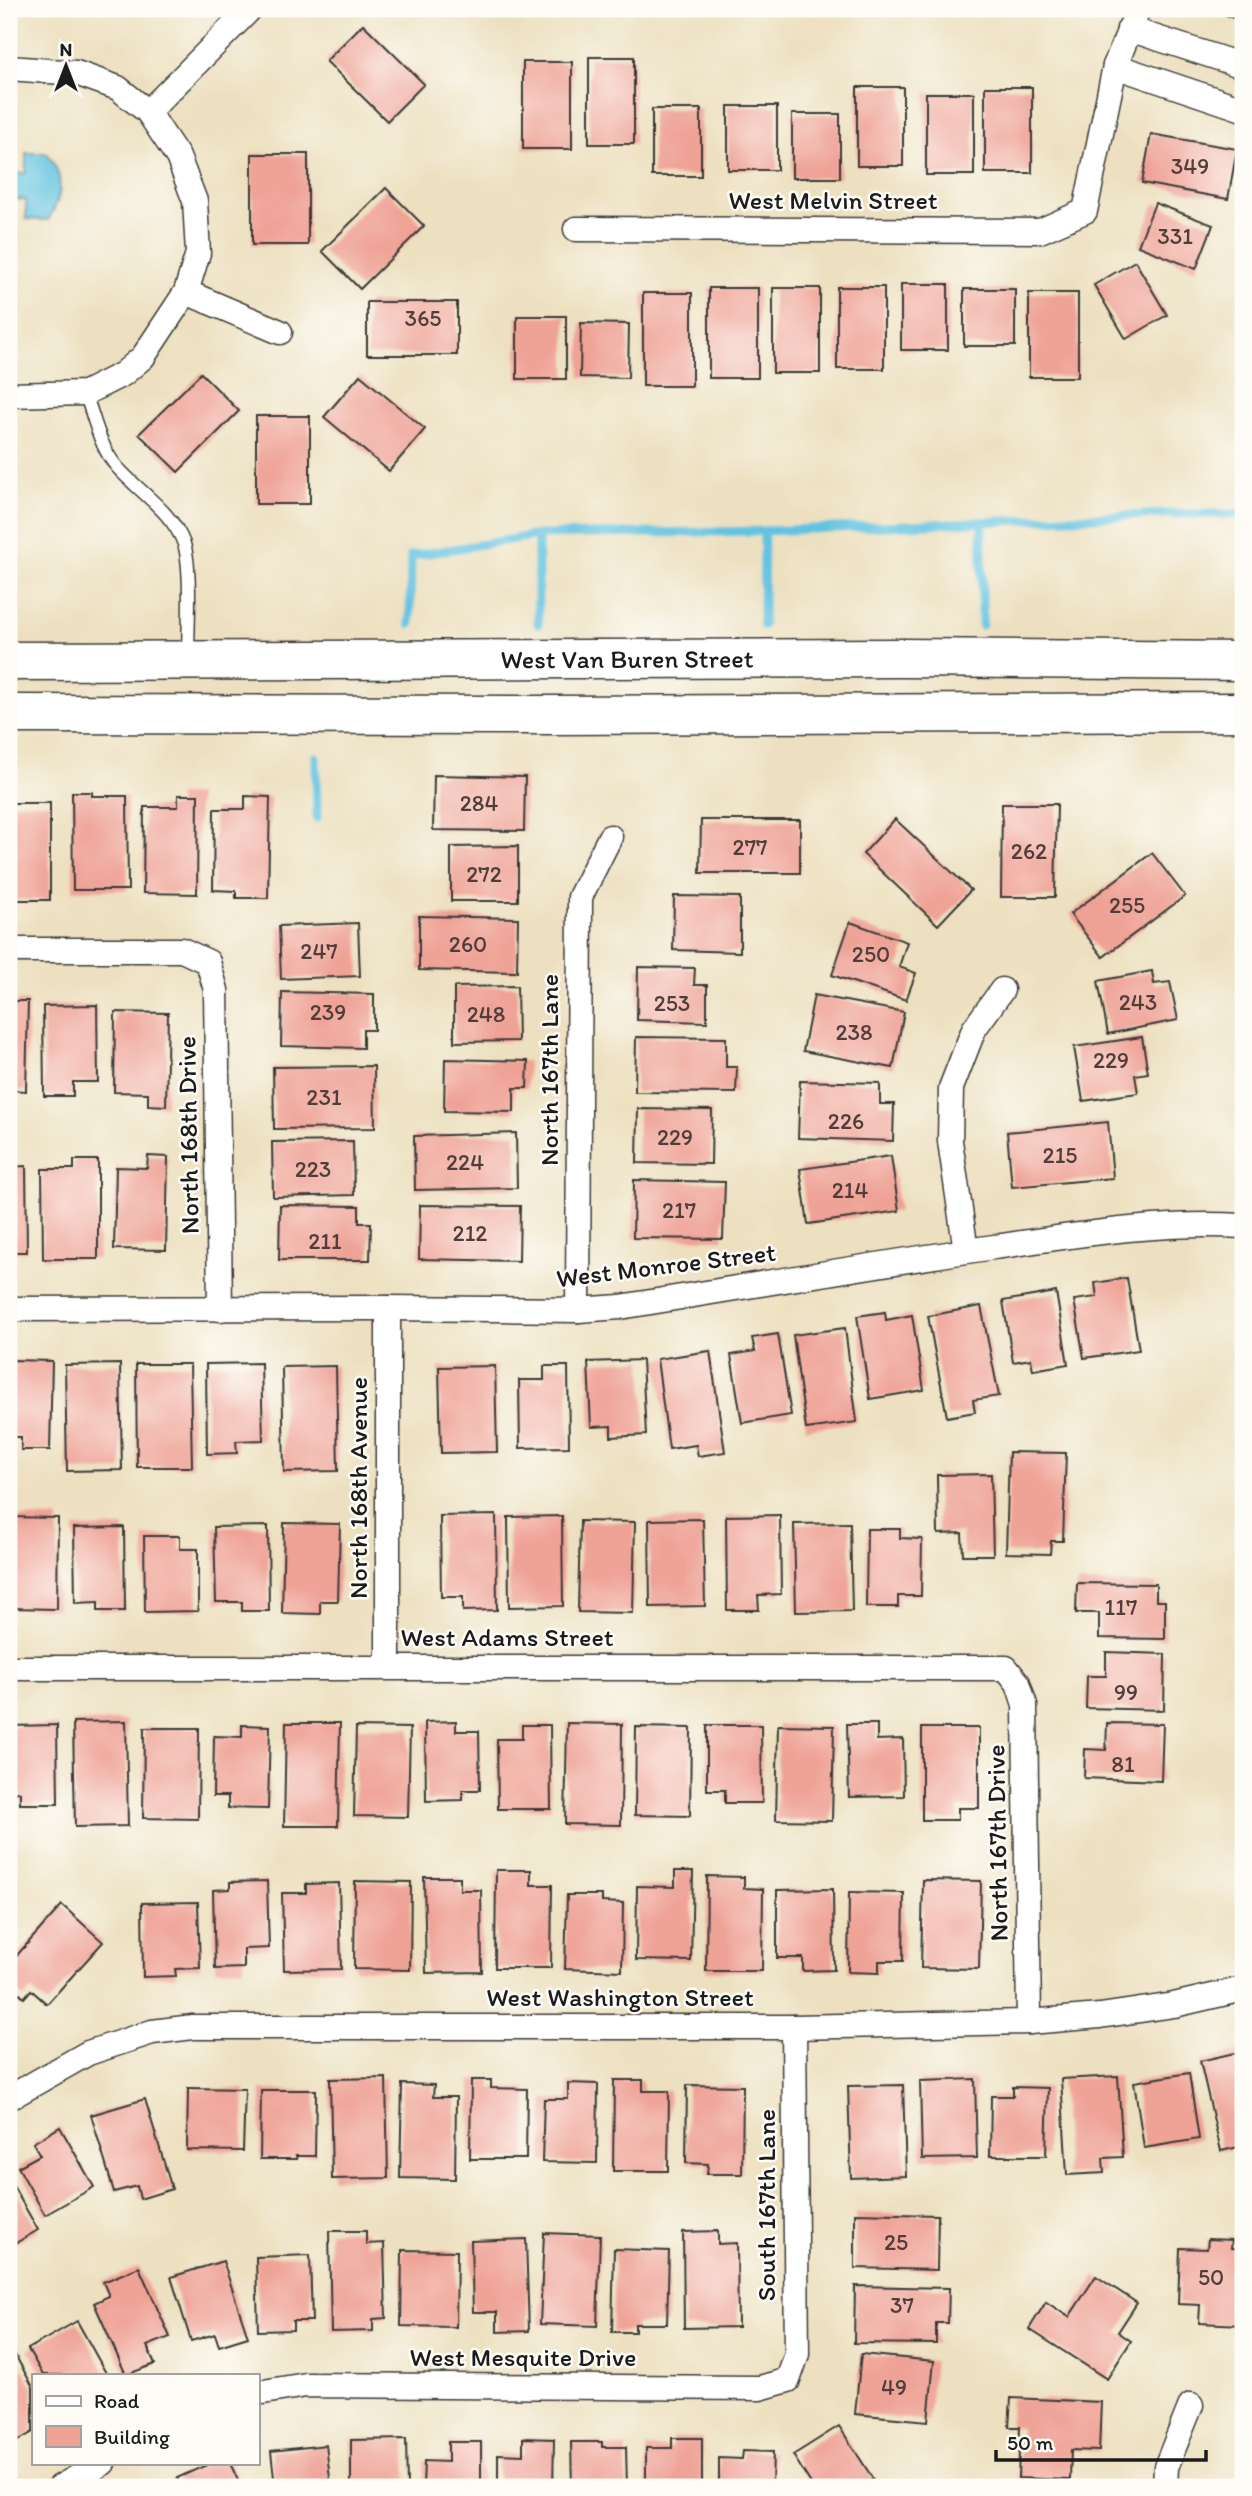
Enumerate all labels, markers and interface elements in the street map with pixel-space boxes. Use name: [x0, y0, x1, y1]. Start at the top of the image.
north arrow: [32, 32, 102, 102]
text: N: [60, 38, 72, 61]
house number: 349: [1171, 152, 1209, 180]
street label: West Melvin Street: [728, 184, 938, 216]
house number: 331: [1157, 222, 1193, 250]
house number: 365: [405, 304, 441, 332]
street label: West Van Buren Street: [500, 642, 754, 675]
house number: 284: [460, 789, 498, 817]
house number: 277: [733, 833, 767, 861]
house number: 262: [1011, 837, 1047, 865]
house number: 272: [466, 860, 502, 888]
house number: 255: [1109, 891, 1145, 919]
house number: 260: [449, 930, 487, 958]
house number: 247: [300, 937, 338, 965]
house number: 250: [852, 940, 890, 968]
street label: North 167th Lane: [533, 974, 565, 1166]
house number: 243: [1119, 988, 1157, 1016]
house number: 253: [654, 989, 690, 1017]
house number: 239: [310, 998, 346, 1026]
house number: 248: [467, 1000, 505, 1028]
house number: 238: [835, 1018, 873, 1046]
street label: North 168th Drive: [170, 1036, 206, 1234]
house number: 229: [1093, 1046, 1129, 1074]
house number: 231: [306, 1083, 342, 1111]
house number: 226: [828, 1107, 864, 1135]
house number: 229: [657, 1123, 693, 1151]
house number: 215: [1043, 1141, 1077, 1169]
house number: 224: [446, 1148, 484, 1176]
house number: 223: [295, 1155, 331, 1183]
house number: 214: [832, 1176, 868, 1204]
house number: 217: [662, 1196, 696, 1224]
house number: 212: [453, 1219, 487, 1247]
house number: 211: [308, 1227, 342, 1255]
street label: West Monroe Street: [554, 1236, 778, 1294]
street label: North 168th Avenue: [342, 1377, 374, 1599]
house number: 117: [1105, 1593, 1137, 1621]
street label: West Adams Street: [401, 1621, 614, 1653]
house number: 99: [1114, 1678, 1138, 1706]
street label: North 167th Drive: [979, 1744, 1015, 1942]
house number: 81: [1111, 1750, 1135, 1778]
street label: West Washington Street: [486, 1981, 754, 2013]
street label: South 167th Lane: [750, 2109, 782, 2301]
house number: 25: [884, 2228, 908, 2256]
house number: 50: [1198, 2263, 1224, 2291]
house number: 37: [890, 2291, 914, 2319]
street label: West Mesquite Drive: [410, 2341, 636, 2373]
house number: 49: [881, 2373, 907, 2401]
legend: [32, 2374, 259, 2464]
text: Road: [94, 2388, 140, 2413]
scale bar: [996, 2419, 1206, 2463]
text: Building: [94, 2424, 170, 2449]
text: 50 m: [1007, 2430, 1054, 2455]

